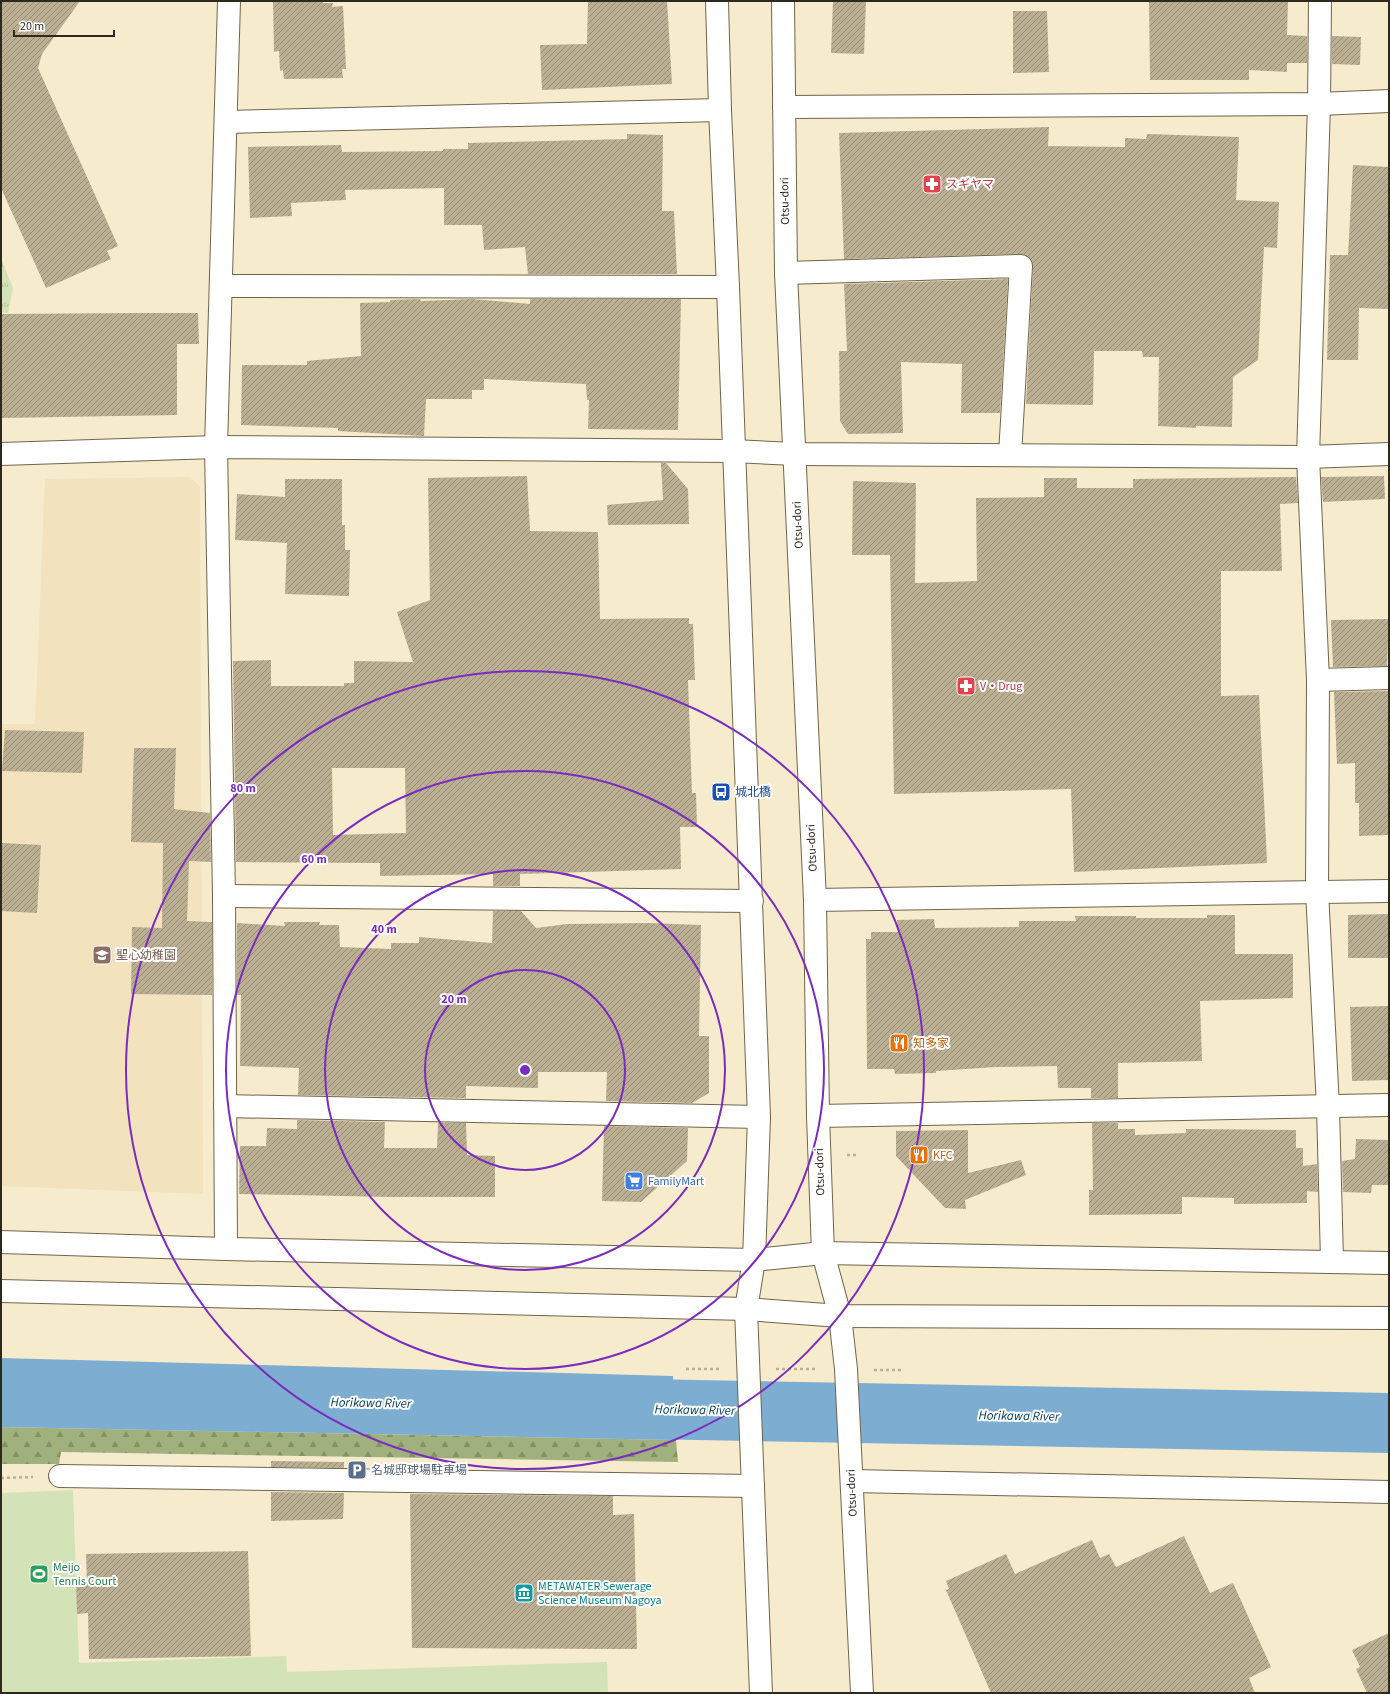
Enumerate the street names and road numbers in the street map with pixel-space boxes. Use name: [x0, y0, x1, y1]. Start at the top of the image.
street label: Otsu-dori: [776, 177, 794, 225]
street label: Otsu-dori: [788, 501, 808, 549]
street label: Otsu-dori: [802, 824, 822, 872]
street label: Otsu-dori: [811, 1148, 829, 1196]
street label: Otsu-dori: [842, 1469, 862, 1517]

